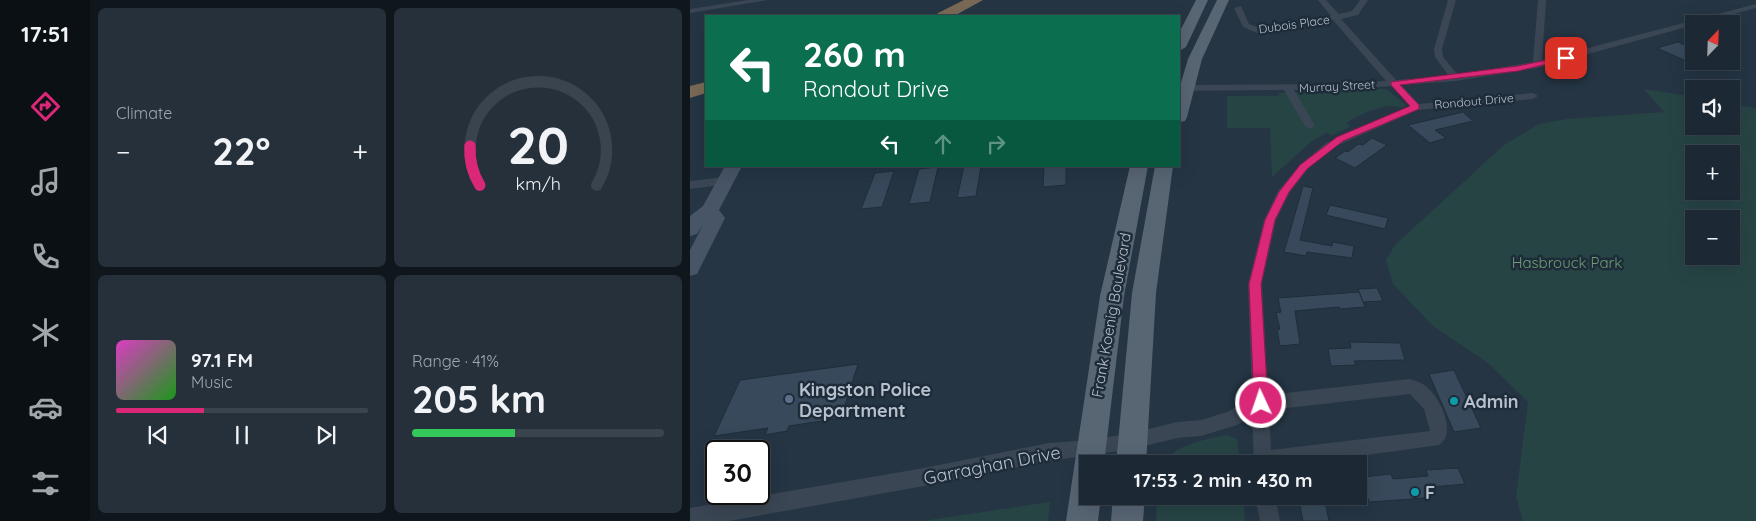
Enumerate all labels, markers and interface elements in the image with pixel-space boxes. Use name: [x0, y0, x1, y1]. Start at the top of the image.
street label: Dubois Place: [1257, 12, 1331, 36]
north arrow: [1685, 15, 1740, 70]
map controls: [1685, 15, 1740, 265]
text: 17:51: [21, 20, 69, 48]
text: 260 m: [803, 32, 906, 76]
icon: left: [720, 35, 785, 100]
pin: [1545, 37, 1587, 79]
icon: arrive: [1552, 44, 1580, 72]
text: Rondout Drive: [803, 75, 949, 103]
street label: Murray Street: [1299, 77, 1375, 95]
button: sound: [1685, 80, 1740, 135]
icon: directions: [28, 89, 63, 124]
street label: Rondout Drive: [1434, 90, 1515, 112]
text: Climate: [116, 103, 172, 123]
text: 20: [507, 112, 569, 177]
text: 22°: [212, 127, 270, 175]
icon: left: [876, 130, 904, 158]
icon: ahead: [929, 130, 957, 158]
icon: right: [982, 130, 1010, 158]
text: −: [116, 134, 131, 169]
text: +: [352, 134, 368, 169]
button: +: [1685, 145, 1740, 200]
icon: music: [28, 164, 63, 199]
text: km/h: [515, 172, 561, 194]
button: −: [1685, 210, 1740, 265]
street label: Frank Koenig Boulevard: [1087, 231, 1135, 399]
icon: phone: [28, 239, 63, 274]
park label: Hasbrouck Park: [1512, 253, 1622, 272]
icon: climate: [28, 315, 63, 350]
text: 97.1 FM: [191, 348, 253, 372]
text: Range · 41%: [412, 351, 499, 371]
text: Music: [191, 372, 233, 392]
text: 205 km: [412, 375, 546, 423]
position arrow: [1234, 376, 1286, 428]
place label: Kingston Police Department: [799, 378, 931, 422]
icon: car: [28, 390, 63, 425]
place label: Admin: [1464, 390, 1518, 413]
marker: Kingston Police Department: [783, 393, 795, 405]
marker: Admin: [1448, 395, 1460, 407]
icon: previous: [144, 421, 172, 449]
icon: pause: [228, 421, 256, 449]
icon: next: [312, 421, 340, 449]
speed limit sign: 30: [705, 440, 770, 505]
street label: Garraghan Drive: [921, 440, 1063, 490]
icon: filters: [28, 466, 63, 501]
text: 17:53 · 2 min · 430 m: [1133, 468, 1313, 492]
place label: F: [1425, 481, 1435, 504]
marker: F: [1409, 486, 1421, 498]

